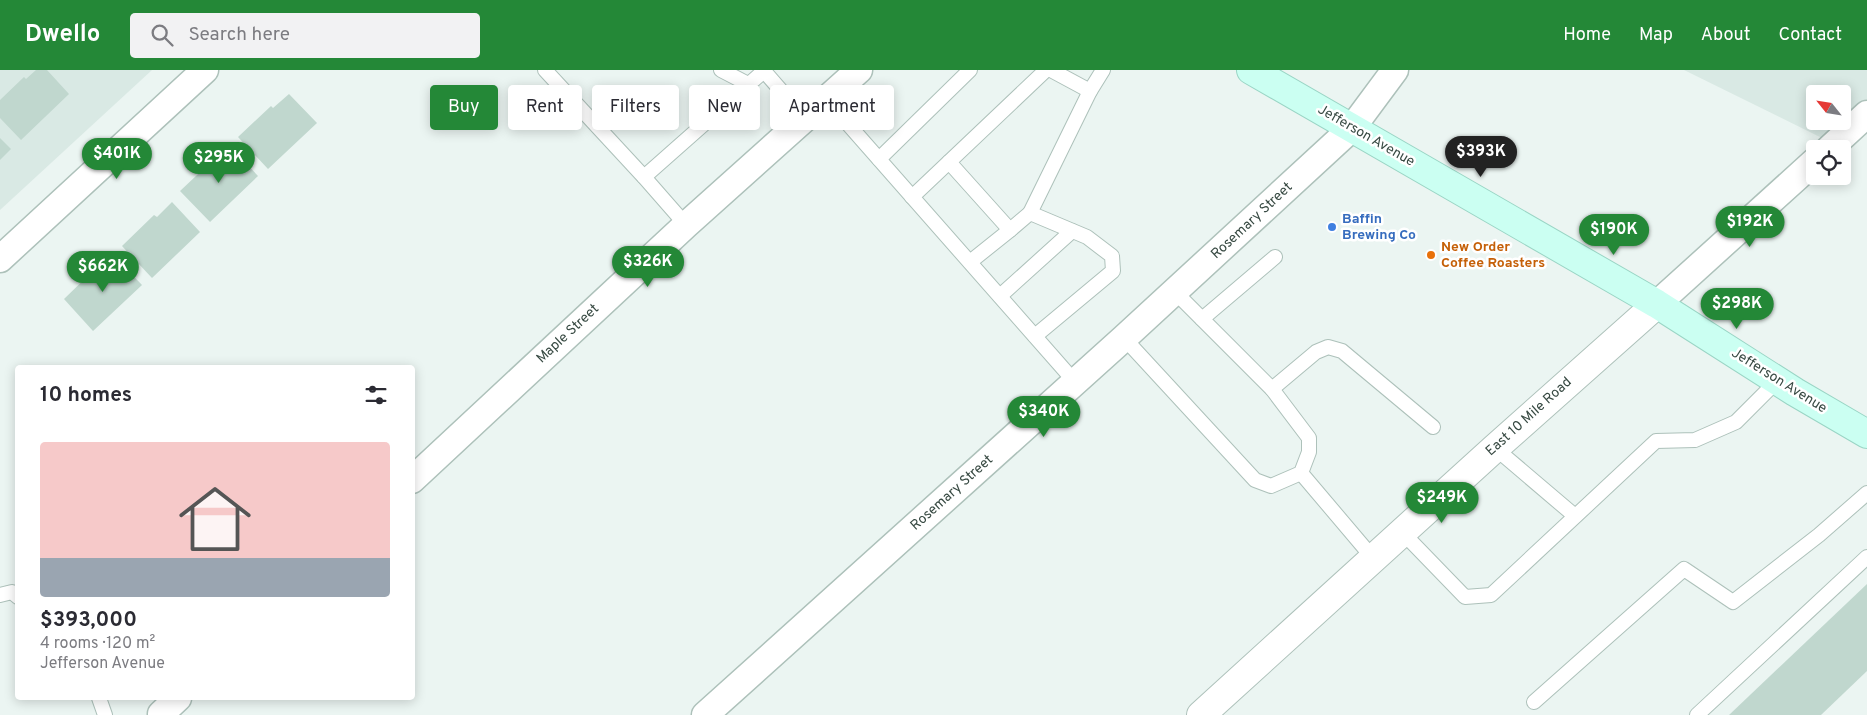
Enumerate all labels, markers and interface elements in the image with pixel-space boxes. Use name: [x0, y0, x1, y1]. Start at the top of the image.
search box: [130, 13, 480, 58]
text: Dwello: [25, 20, 100, 50]
icon: search: [148, 21, 176, 49]
text: Search here: [188, 23, 290, 47]
text: Home: [1563, 24, 1611, 47]
text: Map: [1639, 24, 1673, 47]
text: About: [1701, 24, 1750, 47]
text: Contact: [1778, 24, 1842, 47]
chip: Buy: [430, 85, 498, 130]
chip: Rent: [508, 85, 582, 130]
chip: Filters: [592, 85, 679, 130]
chip: New: [689, 85, 760, 130]
chip: Apartment: [770, 85, 894, 130]
north arrow: [1806, 85, 1851, 130]
map controls: [1806, 85, 1851, 185]
street label: Jefferson Avenue: [1314, 101, 1418, 171]
pin: $393K: [1446, 136, 1516, 178]
pin: $401K: [82, 138, 152, 180]
button: locate: [1806, 140, 1851, 185]
pin: $295K: [184, 142, 254, 184]
text: $393K: [1456, 142, 1506, 162]
text: $401K: [93, 144, 141, 164]
text: $295K: [194, 148, 244, 168]
street label: Rosemary Street: [1208, 179, 1296, 263]
pin: $192K: [1715, 206, 1785, 248]
place label: Baffin Brewing Co: [1342, 211, 1416, 244]
text: $192K: [1727, 212, 1774, 232]
pin: $190K: [1579, 214, 1649, 256]
text: $190K: [1590, 220, 1638, 240]
marker: Baffin Brewing Co: [1326, 221, 1338, 233]
place label: New Order Coffee Roasters: [1441, 239, 1545, 272]
pin: $326K: [613, 246, 683, 288]
marker: New Order Coffee Roasters: [1425, 249, 1437, 261]
pin: $662K: [68, 250, 138, 293]
text: $326K: [623, 252, 673, 272]
text: $662K: [78, 257, 128, 277]
pin: $298K: [1702, 288, 1772, 330]
text: $298K: [1712, 294, 1762, 314]
street label: Maple Street: [533, 301, 603, 367]
street label: Jefferson Avenue: [1728, 345, 1830, 417]
street label: East 10 Mile Road: [1482, 374, 1576, 460]
icon: filters: [362, 381, 390, 409]
text: 10 homes: [40, 382, 132, 409]
pin: $340K: [1009, 396, 1079, 438]
text: $340K: [1018, 402, 1070, 422]
street label: Rosemary Street: [907, 452, 997, 534]
icon: home: [170, 474, 260, 564]
pin: $249K: [1407, 482, 1477, 524]
text: $249K: [1417, 488, 1467, 508]
text: $393,000: [40, 607, 137, 634]
text: 4 rooms · 120 m²: [40, 634, 155, 654]
text: Jefferson Avenue: [40, 654, 165, 674]

